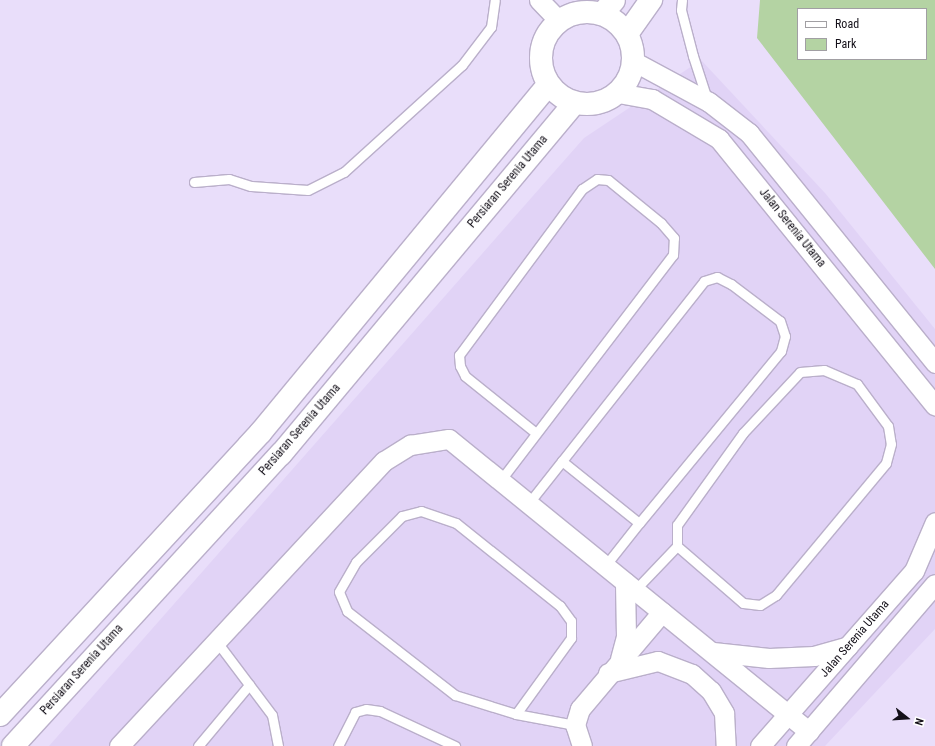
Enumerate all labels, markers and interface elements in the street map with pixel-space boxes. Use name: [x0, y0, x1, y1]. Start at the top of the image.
legend: [797, 8, 927, 60]
text: Road: [835, 17, 859, 31]
text: Park: [835, 37, 856, 51]
street label: Persiaran Serenia Utama: [465, 133, 551, 231]
street label: Jalan Serenia Utama: [756, 186, 828, 270]
street label: Persiaran Serenia Utama: [256, 381, 344, 479]
street label: Jalan Serenia Utama: [818, 597, 892, 681]
street label: Persiaran Serenia Utama: [38, 622, 126, 718]
north arrow: [887, 698, 927, 738]
text: N: [912, 717, 926, 727]

